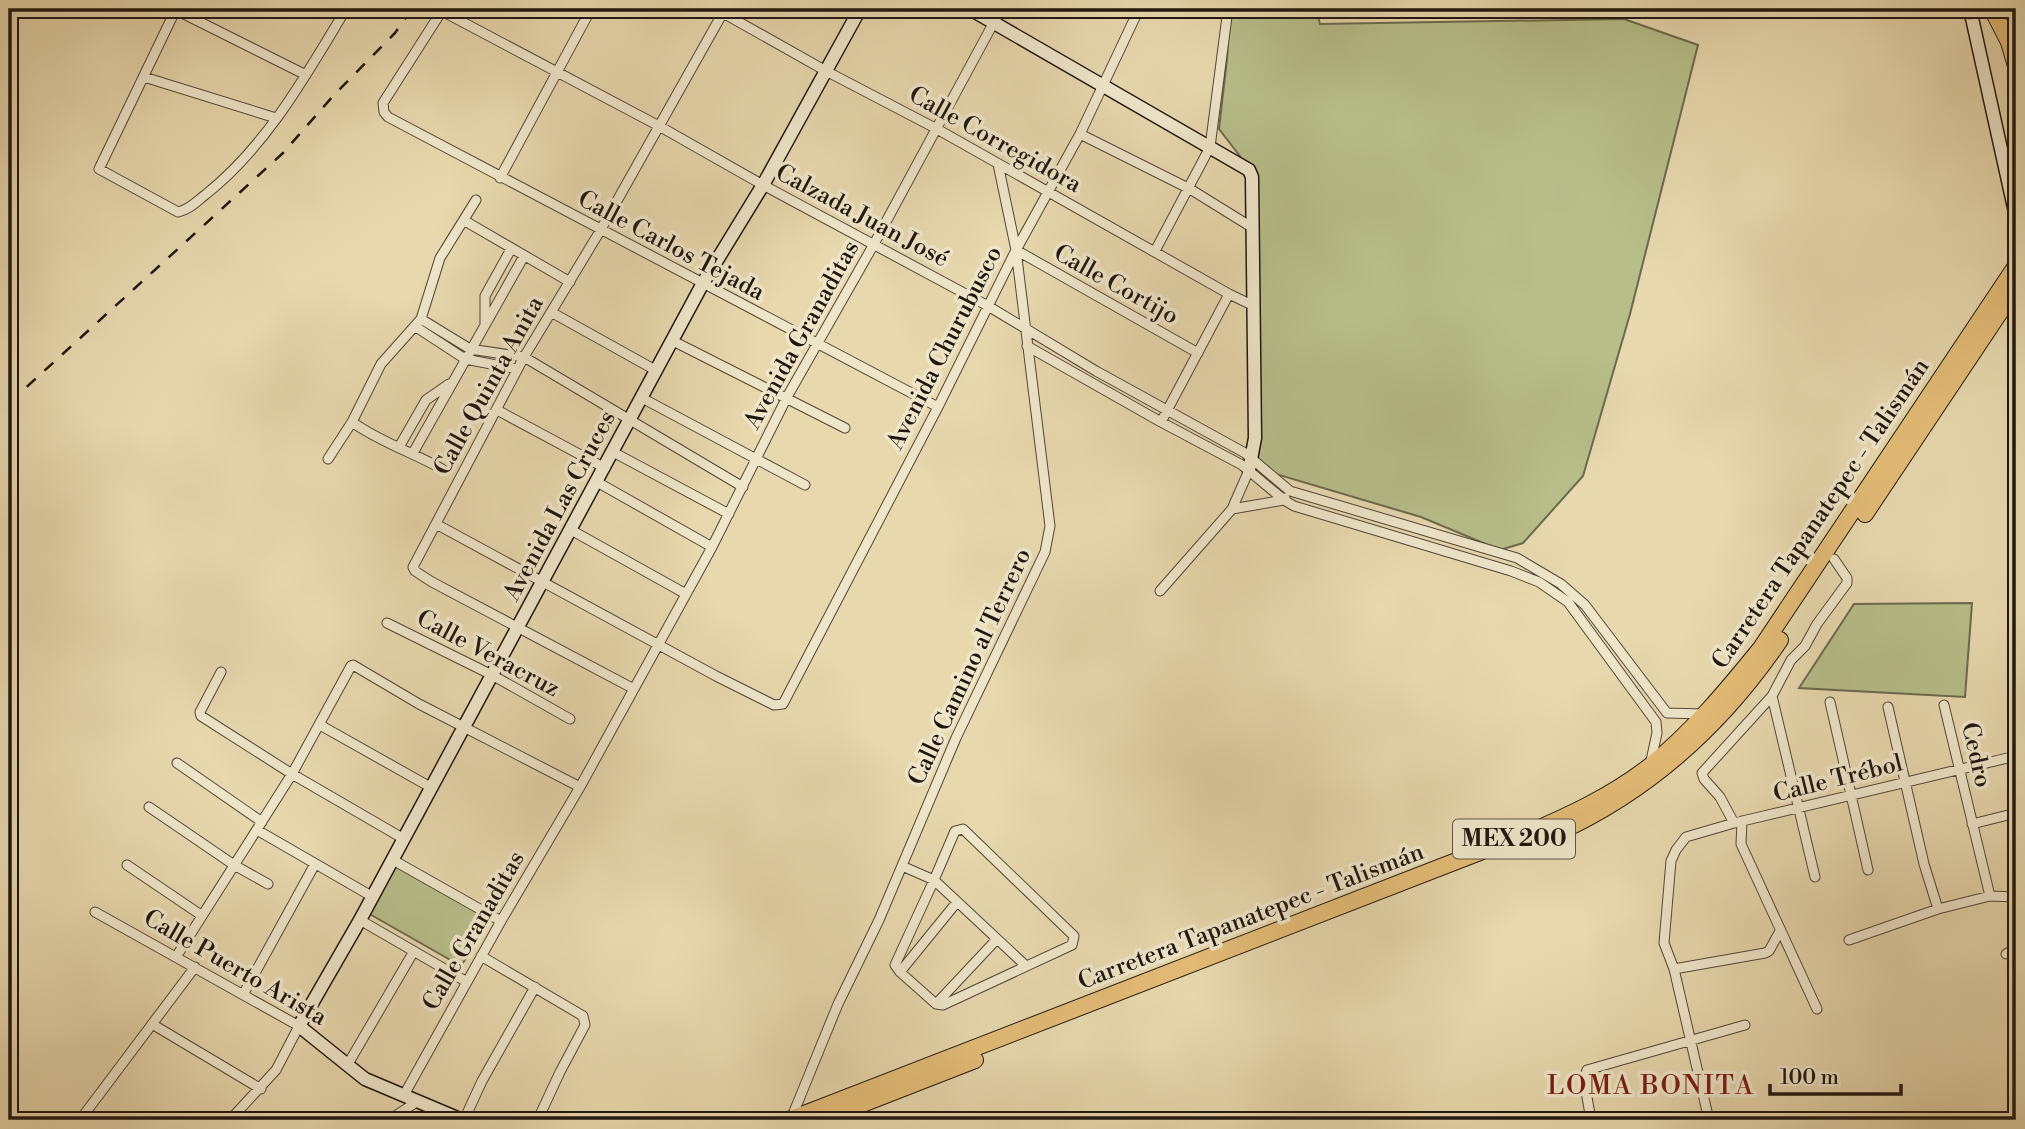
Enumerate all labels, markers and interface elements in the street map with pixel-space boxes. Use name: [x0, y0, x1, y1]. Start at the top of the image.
street label: Calle Corregidora: [903, 80, 1087, 200]
street label: Calzada Juan José: [770, 158, 954, 274]
street label: Calle Carlos Tejada: [572, 184, 770, 308]
street label: Avenida Granaditas: [737, 235, 866, 436]
street label: Calle Cortijo: [1048, 238, 1184, 332]
street label: Avenida Churubusco: [880, 241, 1009, 456]
street label: Calle Quinta Anita: [427, 291, 551, 481]
street label: Carretera Tapanatepec - Talismán: [1706, 353, 1936, 675]
street label: Avenida Las Cruces: [497, 406, 623, 607]
street label: Calle Camino al Terrero: [902, 544, 1038, 790]
street label: Calle Veracruz: [411, 604, 565, 704]
street label: Cedro: [1954, 720, 1998, 790]
street label: Calle Trébol: [1770, 748, 1906, 810]
road number: MEX 200: [1453, 820, 1575, 859]
street label: Carretera Tapanatepec - Talismán: [1074, 837, 1428, 997]
street label: Calle Granaditas: [416, 846, 532, 1016]
street label: Calle Puerto Arista: [138, 903, 333, 1033]
scale bar: [1770, 1052, 1901, 1096]
text: 100 m: [1780, 1065, 1839, 1091]
district label: LOMA BONITA: [1547, 1070, 1755, 1102]

